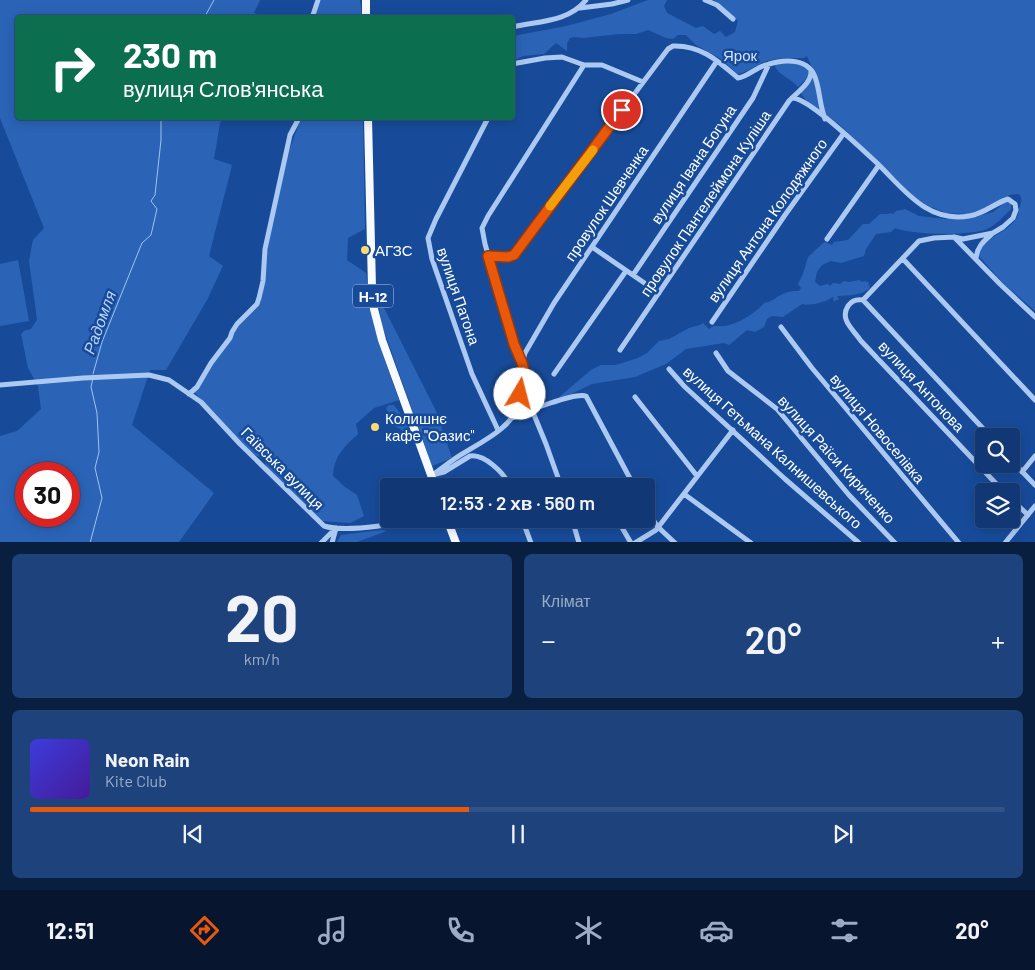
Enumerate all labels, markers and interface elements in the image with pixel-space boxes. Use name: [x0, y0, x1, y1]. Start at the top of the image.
text: 230 m: [123, 33, 217, 75]
icon: right: [40, 35, 105, 100]
park label: Ярок: [723, 46, 757, 64]
text: вулиця Слов'янська: [123, 75, 323, 101]
pin: [601, 89, 643, 131]
icon: arrive: [608, 96, 636, 124]
street label: вулиця Івана Богуна: [647, 101, 740, 227]
street label: провулок Пантелеймона Куліша: [636, 106, 774, 299]
street label: вулиця Антона Колодяжного: [704, 135, 830, 305]
street label: провулок Шевченка: [561, 141, 652, 264]
place label: АГЗС: [375, 241, 413, 259]
marker: АГЗС: [359, 244, 371, 256]
street label: вулиця Патона: [434, 245, 484, 348]
road number: Н-12: [353, 284, 393, 308]
water label: Радомля: [79, 287, 119, 356]
street label: вулиця Антонова: [875, 337, 969, 436]
street label: вулиця Гетьмана Калнишевського: [680, 362, 866, 532]
position arrow: [493, 367, 545, 419]
street label: вулиця Новоселівка: [827, 370, 930, 487]
street label: вулиця Раїси Кириченко: [775, 391, 899, 527]
place label: Колишнє кафе "Оазис": [385, 409, 474, 444]
marker: Колишнє кафе "Оазис": [369, 421, 381, 433]
street label: Гаївська вулиця: [238, 423, 328, 513]
map controls: [975, 428, 1020, 528]
button: search: [975, 428, 1020, 473]
speed limit sign: 30: [15, 462, 80, 527]
button: layers: [975, 483, 1020, 528]
text: 12:53 · 2 хв · 560 m: [440, 491, 595, 514]
text: 20: [225, 577, 298, 655]
text: Клімат: [542, 591, 591, 610]
text: 20°: [745, 616, 802, 662]
text: −: [542, 623, 556, 657]
text: +: [991, 623, 1005, 657]
text: km/h: [244, 649, 280, 668]
text: Neon Rain: [105, 748, 190, 771]
text: Kite Club: [105, 771, 167, 790]
icon: previous: [179, 820, 207, 848]
icon: pause: [504, 820, 532, 848]
icon: next: [829, 820, 857, 848]
icon: directions: [187, 913, 222, 948]
icon: music: [315, 913, 350, 948]
icon: phone: [443, 913, 478, 948]
icon: climate: [571, 913, 606, 948]
icon: car: [699, 913, 734, 948]
icon: filters: [827, 913, 862, 948]
text: 12:51: [47, 917, 94, 943]
text: 20°: [955, 917, 988, 943]

